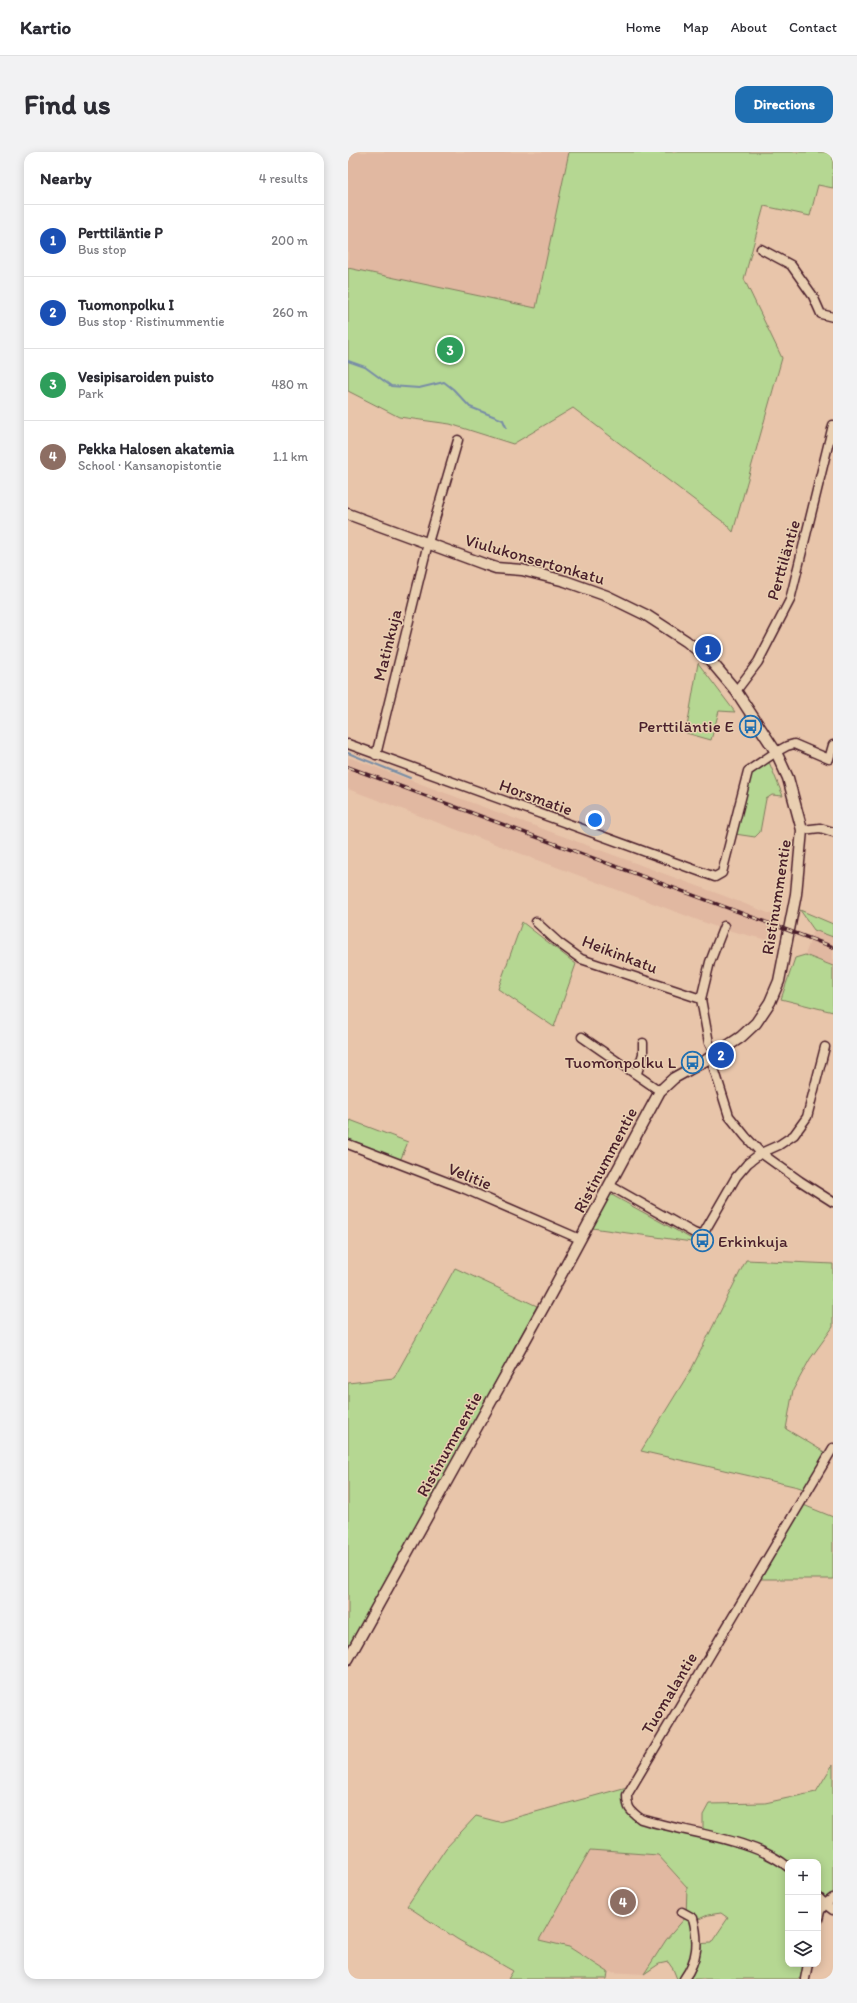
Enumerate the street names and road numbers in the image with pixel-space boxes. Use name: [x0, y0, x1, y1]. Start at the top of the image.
street label: Perttiläntie: [762, 518, 804, 602]
street label: Viulukonsertonkatu: [463, 529, 607, 589]
street label: Matinkuja: [368, 607, 406, 683]
street label: Horsmatie: [497, 775, 575, 819]
street label: Ristinummentie: [757, 838, 795, 956]
street label: Heikinkatu: [579, 930, 661, 978]
street label: Ristinummentie: [569, 1104, 641, 1216]
street label: Velitie: [445, 1158, 495, 1194]
street label: Ristinummentie: [412, 1388, 486, 1500]
street label: Tuomalantie: [637, 1649, 701, 1737]

